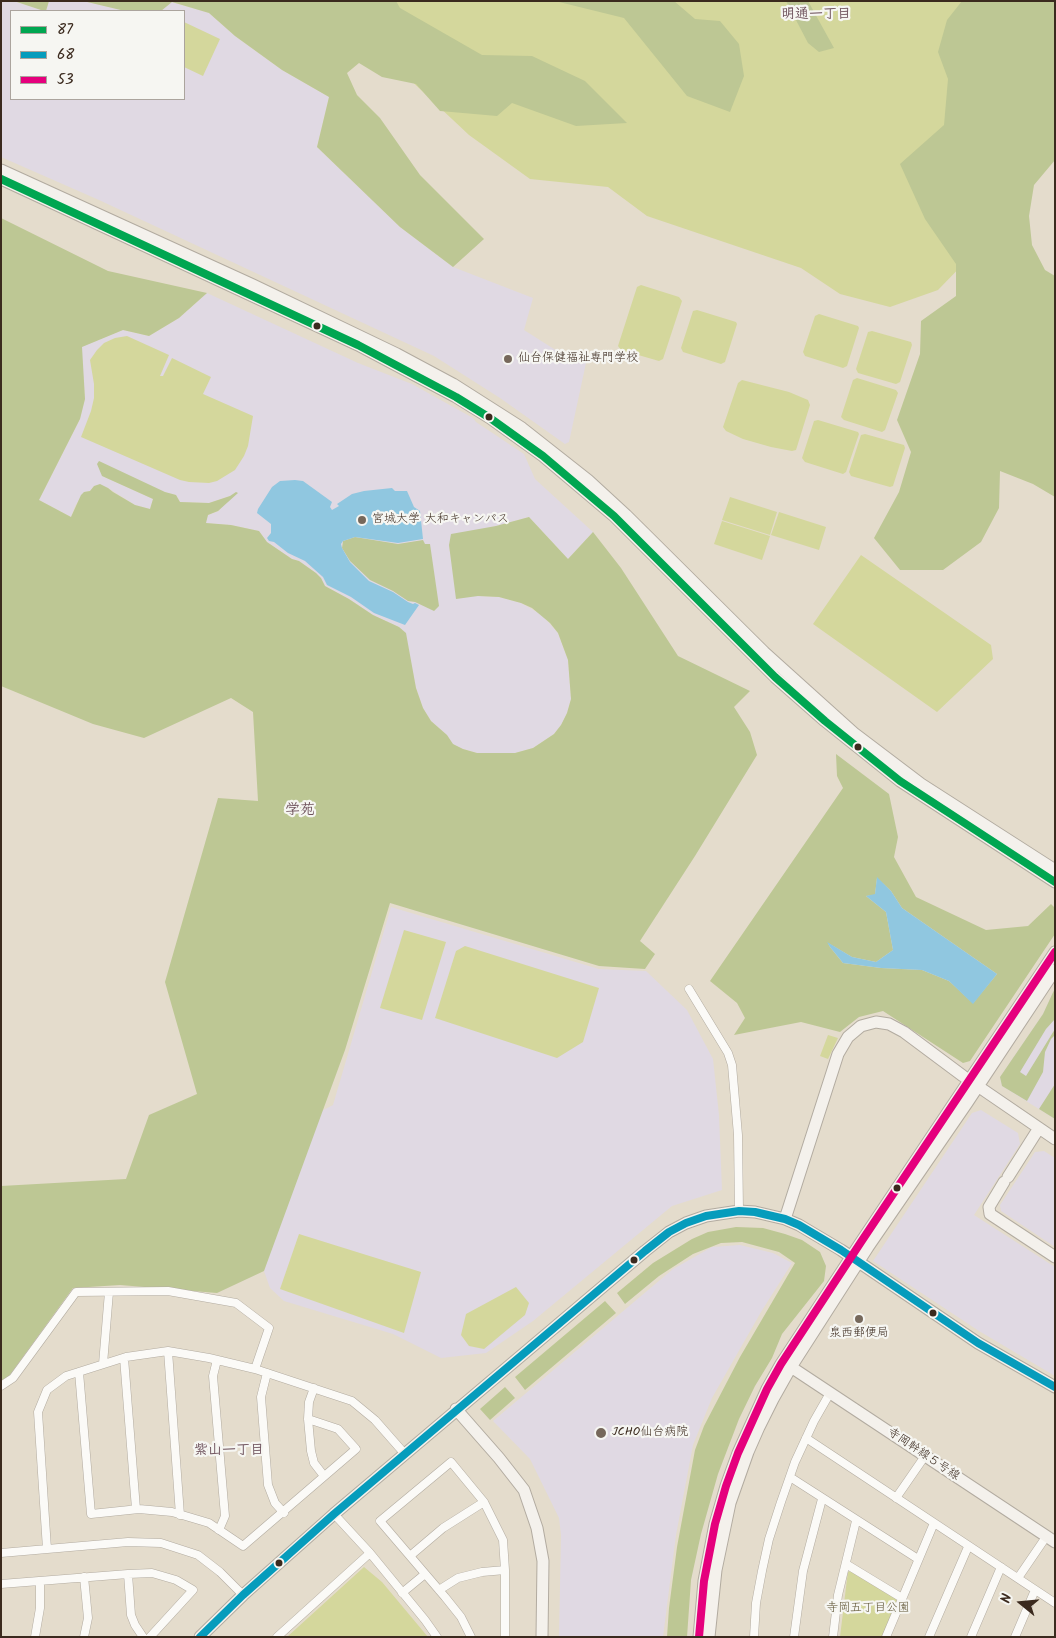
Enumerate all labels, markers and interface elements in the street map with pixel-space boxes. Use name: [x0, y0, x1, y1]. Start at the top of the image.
district label: 明通一丁目: [781, 8, 851, 24]
legend: [10, 10, 185, 100]
text: 87: [57, 18, 73, 42]
text: 68: [57, 43, 74, 67]
text: 53: [57, 68, 74, 92]
unlabelled marker: [312, 321, 322, 331]
place label: 仙台保健福祉専門学校: [518, 352, 638, 366]
marker: 仙台保健福祉専門学校: [502, 353, 514, 365]
unlabelled marker: [484, 412, 494, 422]
place label: 宮城大学 大和キャンパス: [372, 513, 509, 527]
marker: 宮城大学 大和キャンパス: [356, 514, 368, 526]
unlabelled marker: [853, 742, 863, 752]
district label: 学苑: [285, 802, 315, 820]
unlabelled marker: [892, 1183, 902, 1193]
unlabelled marker: [629, 1255, 639, 1265]
unlabelled marker: [928, 1308, 938, 1318]
marker: 泉西郵便局: [853, 1313, 865, 1325]
place label: 泉西郵便局: [829, 1327, 889, 1341]
marker: JCHO仙台病院: [594, 1426, 608, 1440]
place label: JCHO仙台病院: [612, 1426, 688, 1440]
street label: 寺岡幹線５号線: [884, 1426, 962, 1484]
district label: 紫山一丁目: [194, 1444, 264, 1460]
unlabelled marker: [274, 1558, 284, 1568]
north arrow: [996, 1578, 1046, 1628]
text: N: [995, 1591, 1018, 1606]
park label: 寺岡五丁目公園: [826, 1602, 910, 1616]

